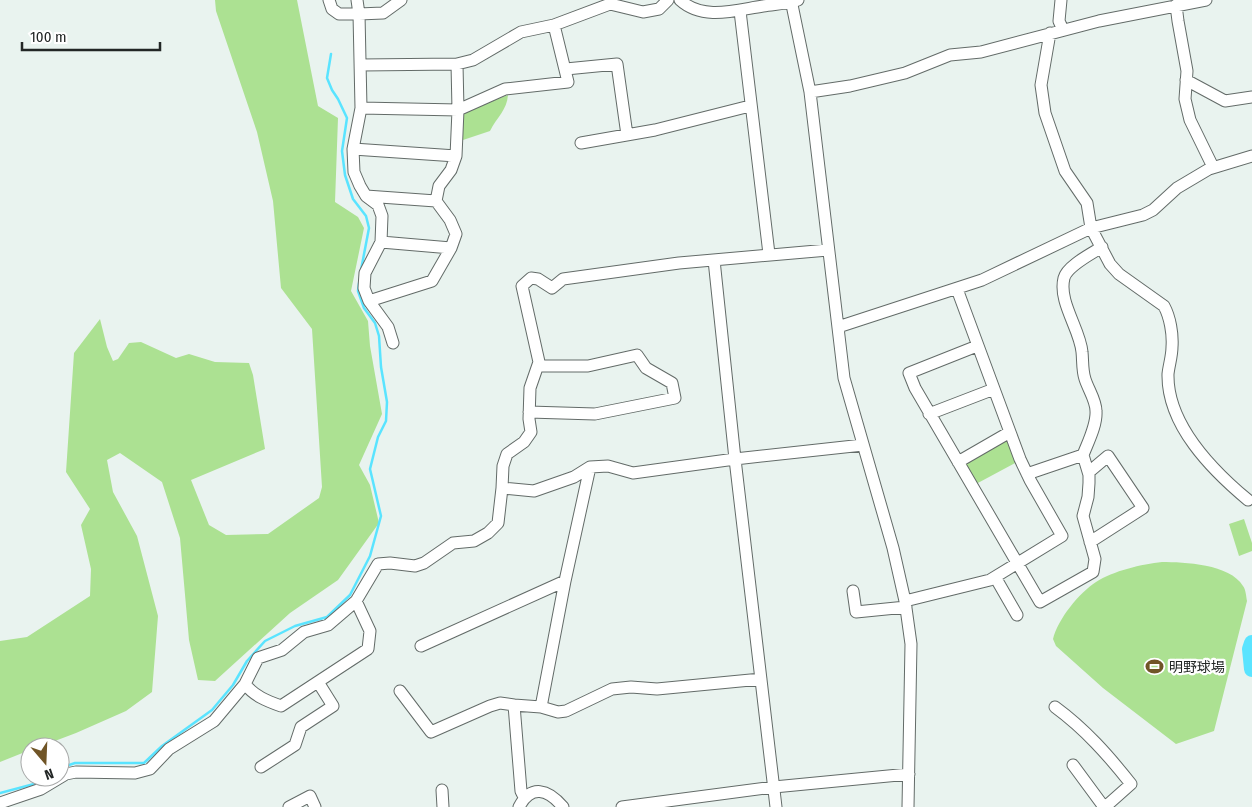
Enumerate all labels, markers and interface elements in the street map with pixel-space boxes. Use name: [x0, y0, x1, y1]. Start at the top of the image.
scale bar: [22, 20, 160, 52]
text: 100 m: [30, 28, 67, 46]
sports icon: 明野球場: [1145, 657, 1165, 677]
place label: 明野球場: [1169, 659, 1225, 676]
north arrow: [20, 737, 70, 787]
text: N: [42, 764, 56, 783]

